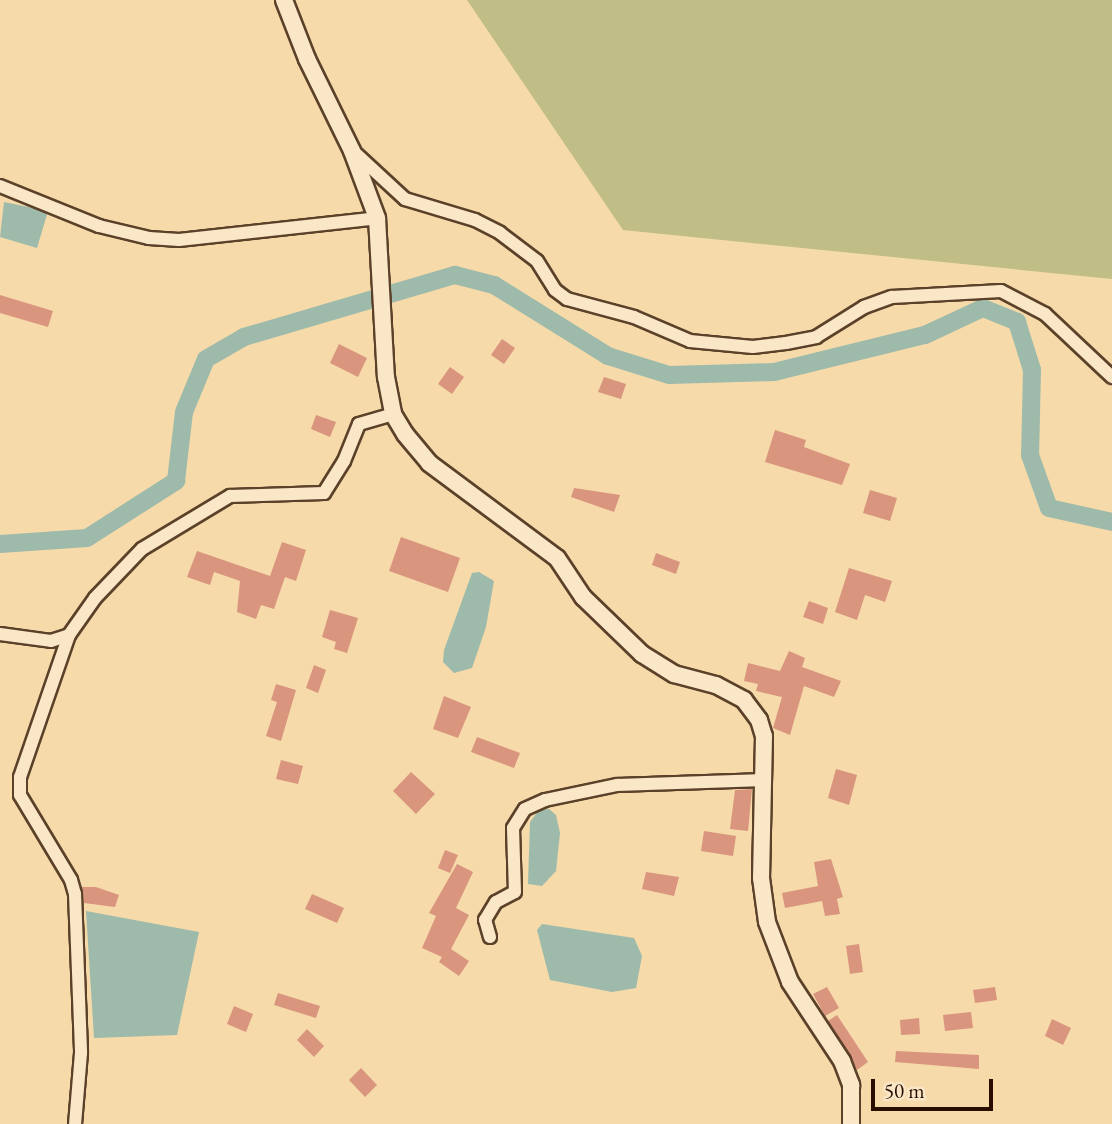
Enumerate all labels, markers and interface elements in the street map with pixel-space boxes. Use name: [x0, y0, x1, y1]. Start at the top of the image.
scale bar: [874, 1064, 996, 1108]
text: 50 m: [884, 1077, 925, 1104]

